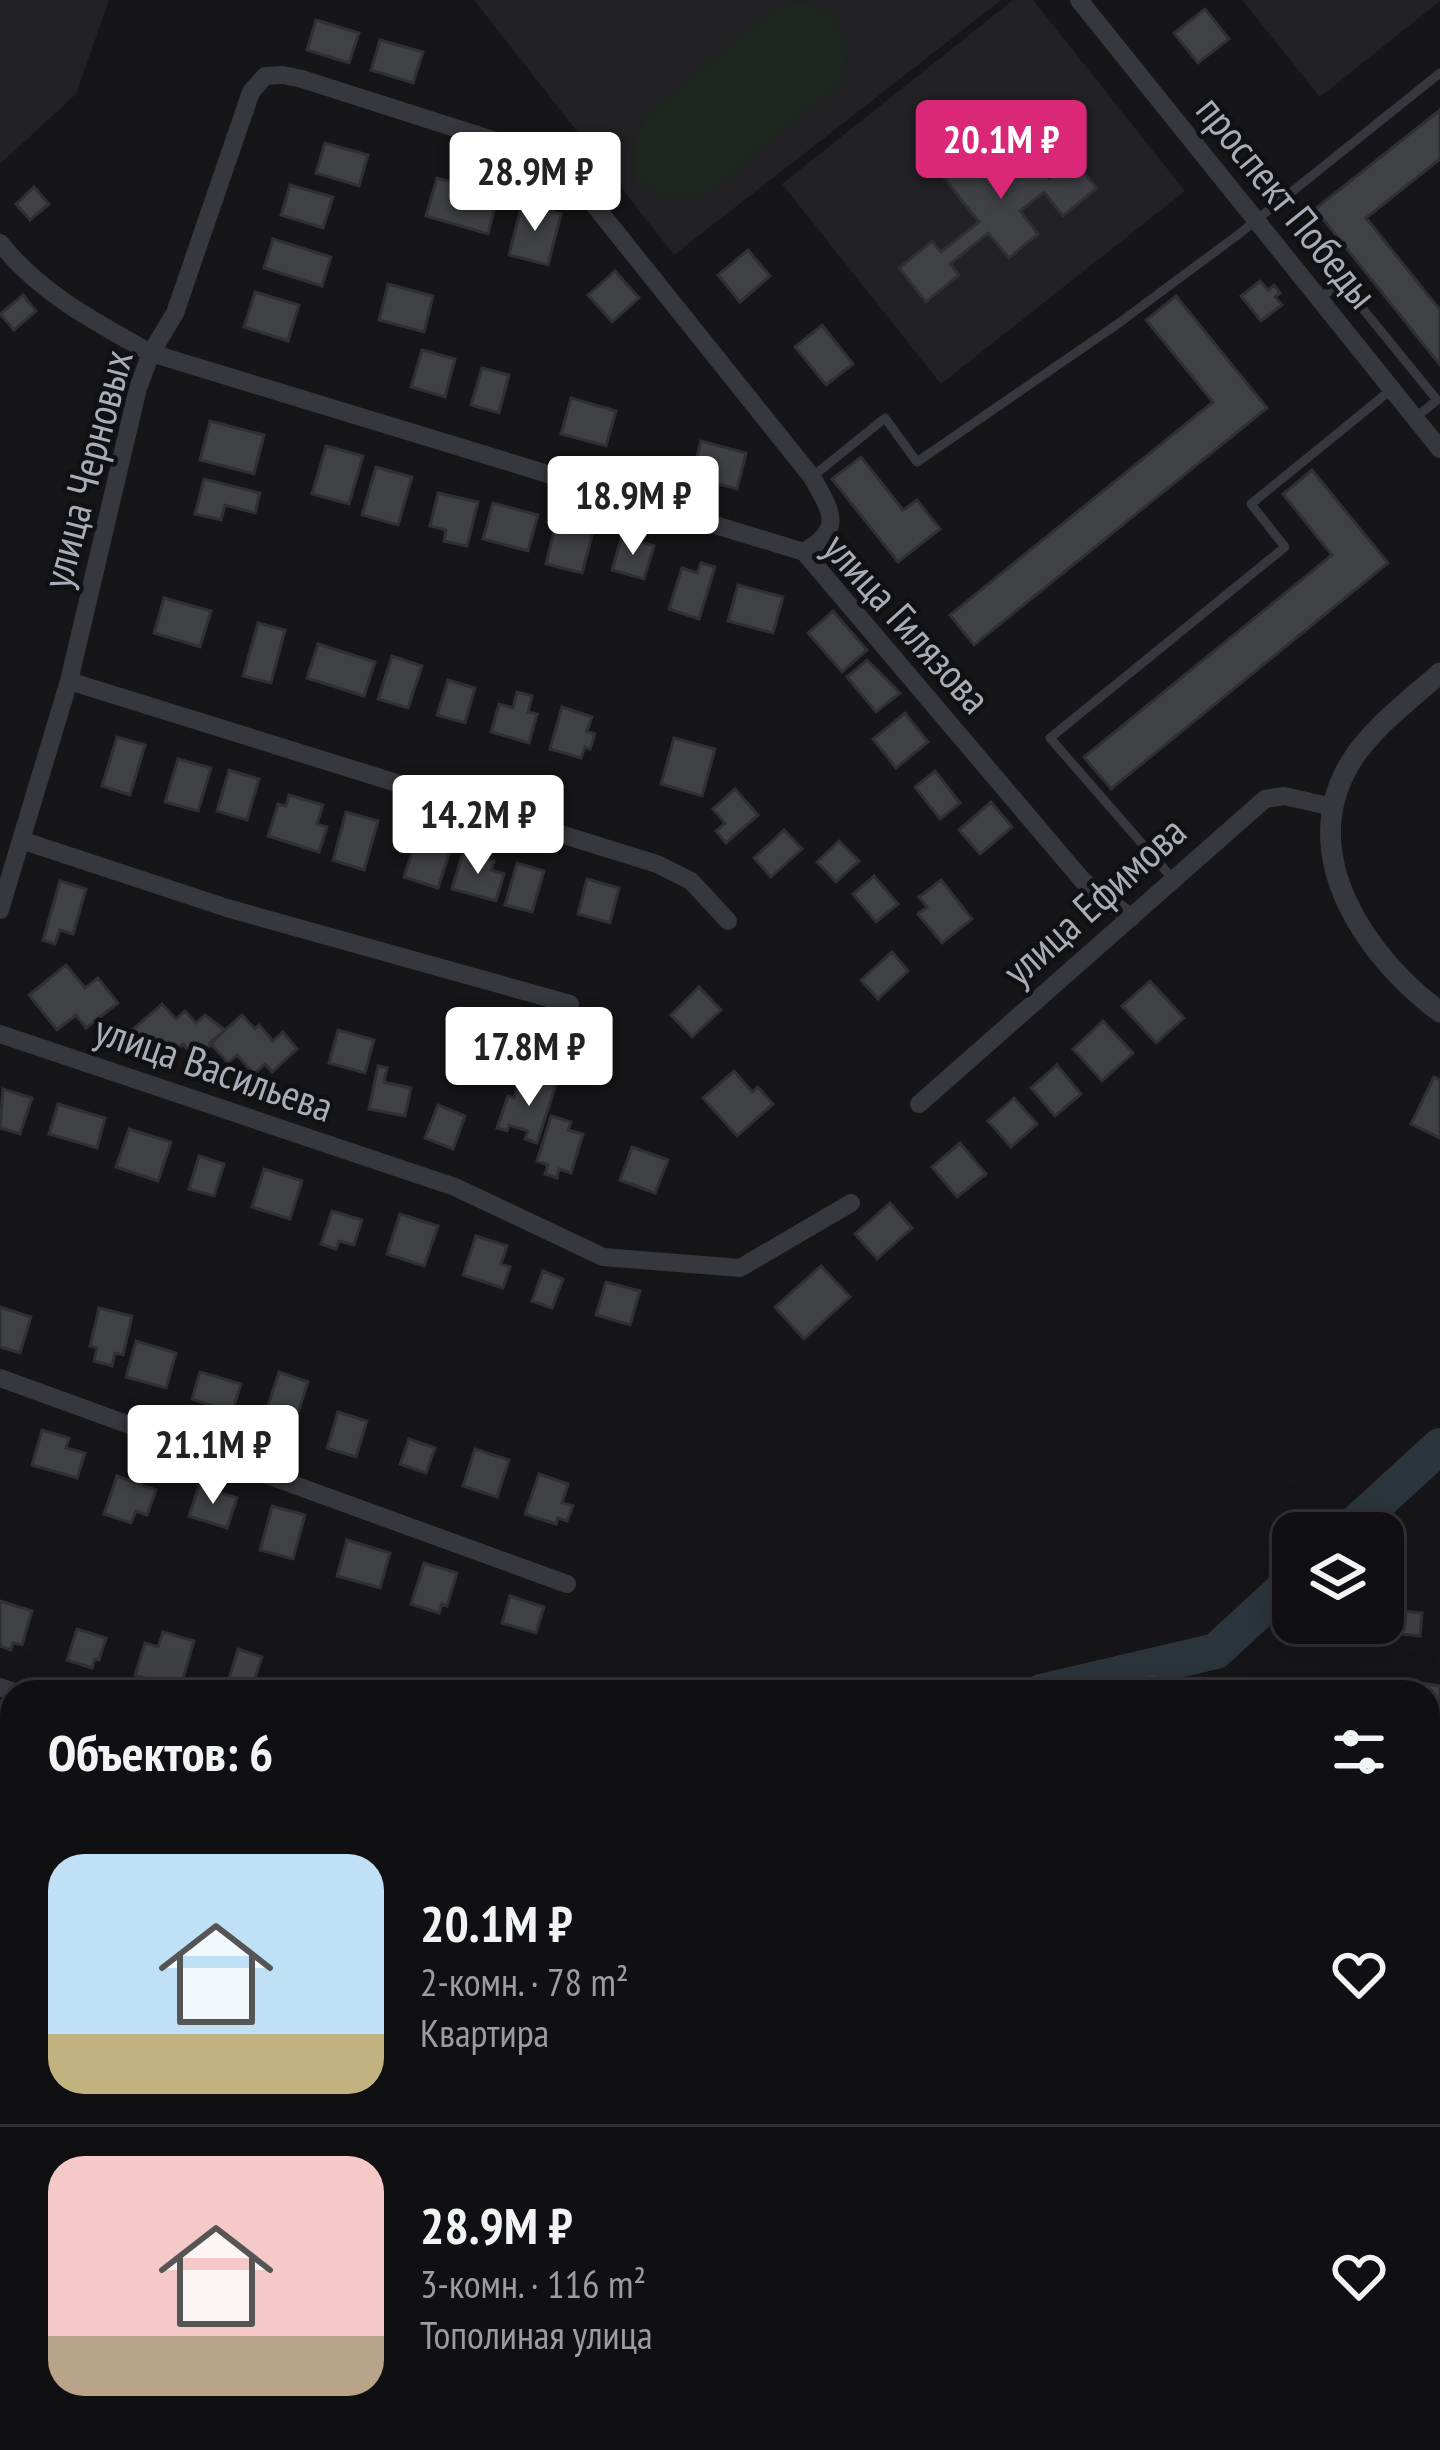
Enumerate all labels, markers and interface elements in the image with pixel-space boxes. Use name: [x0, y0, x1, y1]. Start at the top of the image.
street label: проспект Победы: [1185, 84, 1390, 319]
pin: 20.1M ₽: [890, 100, 1112, 202]
text: 20.1M ₽: [943, 113, 1059, 164]
pin: 28.9M ₽: [424, 132, 646, 234]
text: 28.9M ₽: [477, 145, 593, 196]
street label: улица Черновых: [28, 344, 145, 594]
pin: 18.9M ₽: [522, 456, 744, 558]
text: 18.9M ₽: [575, 469, 691, 520]
street label: улица Гилязова: [812, 521, 1003, 725]
pin: 14.2M ₽: [367, 775, 589, 877]
text: 14.2M ₽: [420, 788, 536, 839]
street label: улица Ефимова: [990, 804, 1197, 997]
street label: улица Васильева: [88, 1001, 341, 1134]
pin: 17.8M ₽: [418, 1007, 640, 1109]
text: 17.8M ₽: [473, 1020, 585, 1071]
pin: 21.1M ₽: [102, 1405, 324, 1507]
text: 21.1M ₽: [155, 1418, 271, 1469]
map controls: [1272, 1512, 1404, 1644]
button: layers: [1272, 1512, 1404, 1644]
text: Объектов: 6: [48, 1719, 273, 1785]
icon: filters: [1326, 1719, 1392, 1785]
text: 20.1M ₽: [420, 1890, 573, 1956]
icon: home: [144, 1902, 288, 2046]
icon: heart: [1326, 1941, 1392, 2007]
text: 2-комн. · 78 m²: [420, 1956, 629, 2007]
text: Квартира: [420, 2007, 549, 2058]
text: 28.9M ₽: [420, 2192, 573, 2258]
icon: home: [144, 2204, 288, 2348]
icon: heart: [1326, 2243, 1392, 2309]
text: 3-комн. · 116 m²: [420, 2258, 646, 2309]
text: Тополиная улица: [420, 2309, 653, 2360]

